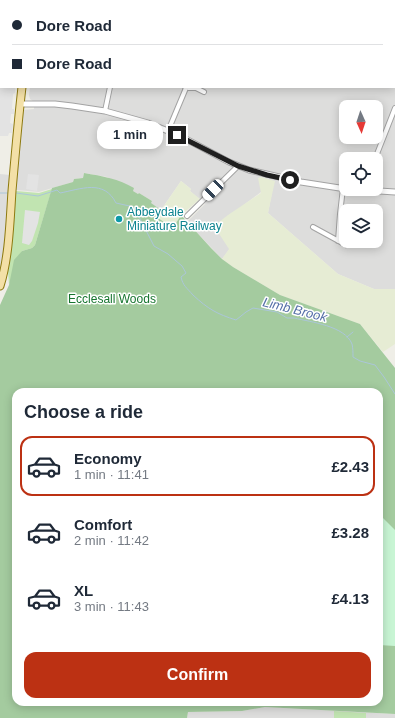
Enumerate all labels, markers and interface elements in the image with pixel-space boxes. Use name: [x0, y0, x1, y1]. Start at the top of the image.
text: Dore Road: [36, 17, 112, 34]
text: Dore Road: [36, 55, 112, 72]
north arrow: [339, 100, 383, 144]
map controls: [339, 100, 383, 248]
callout: 1 min: [97, 121, 163, 149]
route end: [168, 126, 186, 144]
text: 1 min: [113, 127, 147, 142]
button: locate: [339, 152, 383, 196]
route start: [281, 171, 299, 189]
car: [200, 177, 226, 203]
button: layers: [339, 204, 383, 248]
place label: Abbeydale Miniature Railway: [127, 205, 222, 233]
marker: Abbeydale Miniature Railway: [114, 214, 124, 224]
park label: Ecclesall Woods: [68, 292, 156, 306]
water label: Limb Brook: [261, 294, 330, 325]
text: Choose a ride: [24, 402, 143, 422]
icon: car: [26, 448, 62, 484]
text: Economy: [74, 450, 142, 467]
text: £2.43: [331, 458, 369, 475]
text: 1 min · 11:41: [74, 467, 149, 482]
icon: car: [26, 514, 62, 550]
text: Comfort: [74, 516, 132, 533]
text: £3.28: [331, 524, 369, 541]
text: 2 min · 11:42: [74, 533, 149, 548]
icon: car: [26, 580, 62, 616]
text: XL: [74, 582, 93, 599]
text: £4.13: [331, 590, 369, 607]
text: 3 min · 11:43: [74, 599, 149, 614]
button: Confirm: [24, 652, 371, 698]

